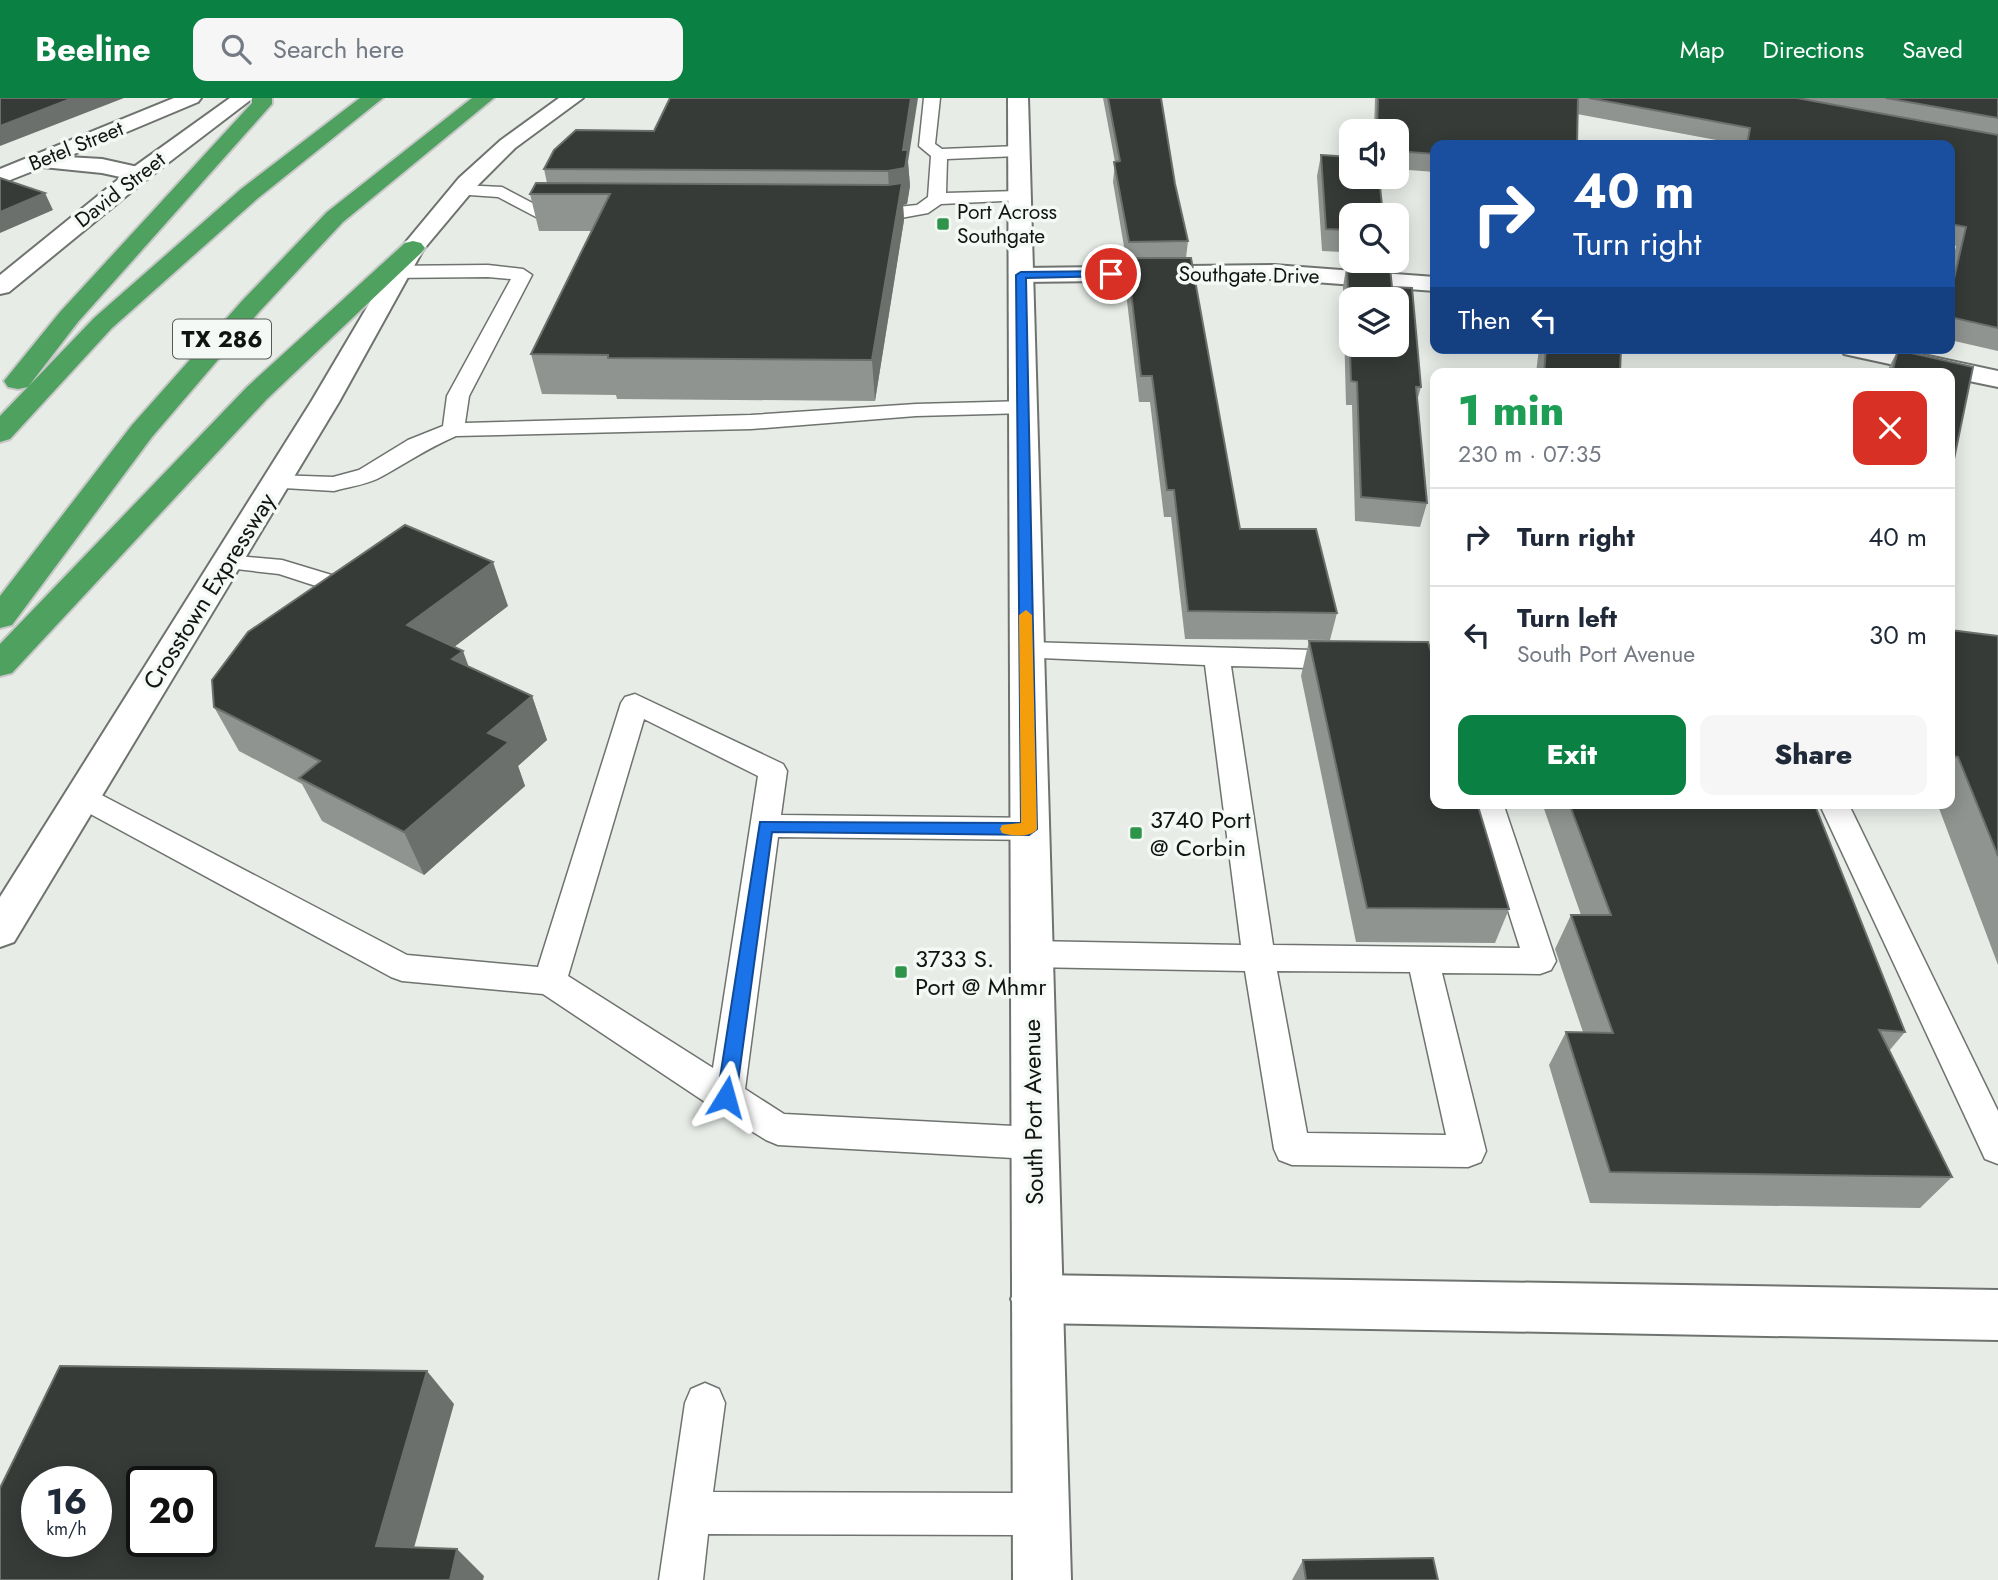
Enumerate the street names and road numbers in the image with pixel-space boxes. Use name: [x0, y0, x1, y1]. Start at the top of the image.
street label: Betel Street: [24, 113, 128, 179]
street label: David Street: [68, 145, 172, 235]
street label: Southgate Drive: [1178, 259, 1320, 291]
road number: TX 286: [173, 320, 271, 358]
street label: Crosstown Expressway: [134, 485, 284, 696]
street label: South Port Avenue: [1014, 1019, 1052, 1205]

